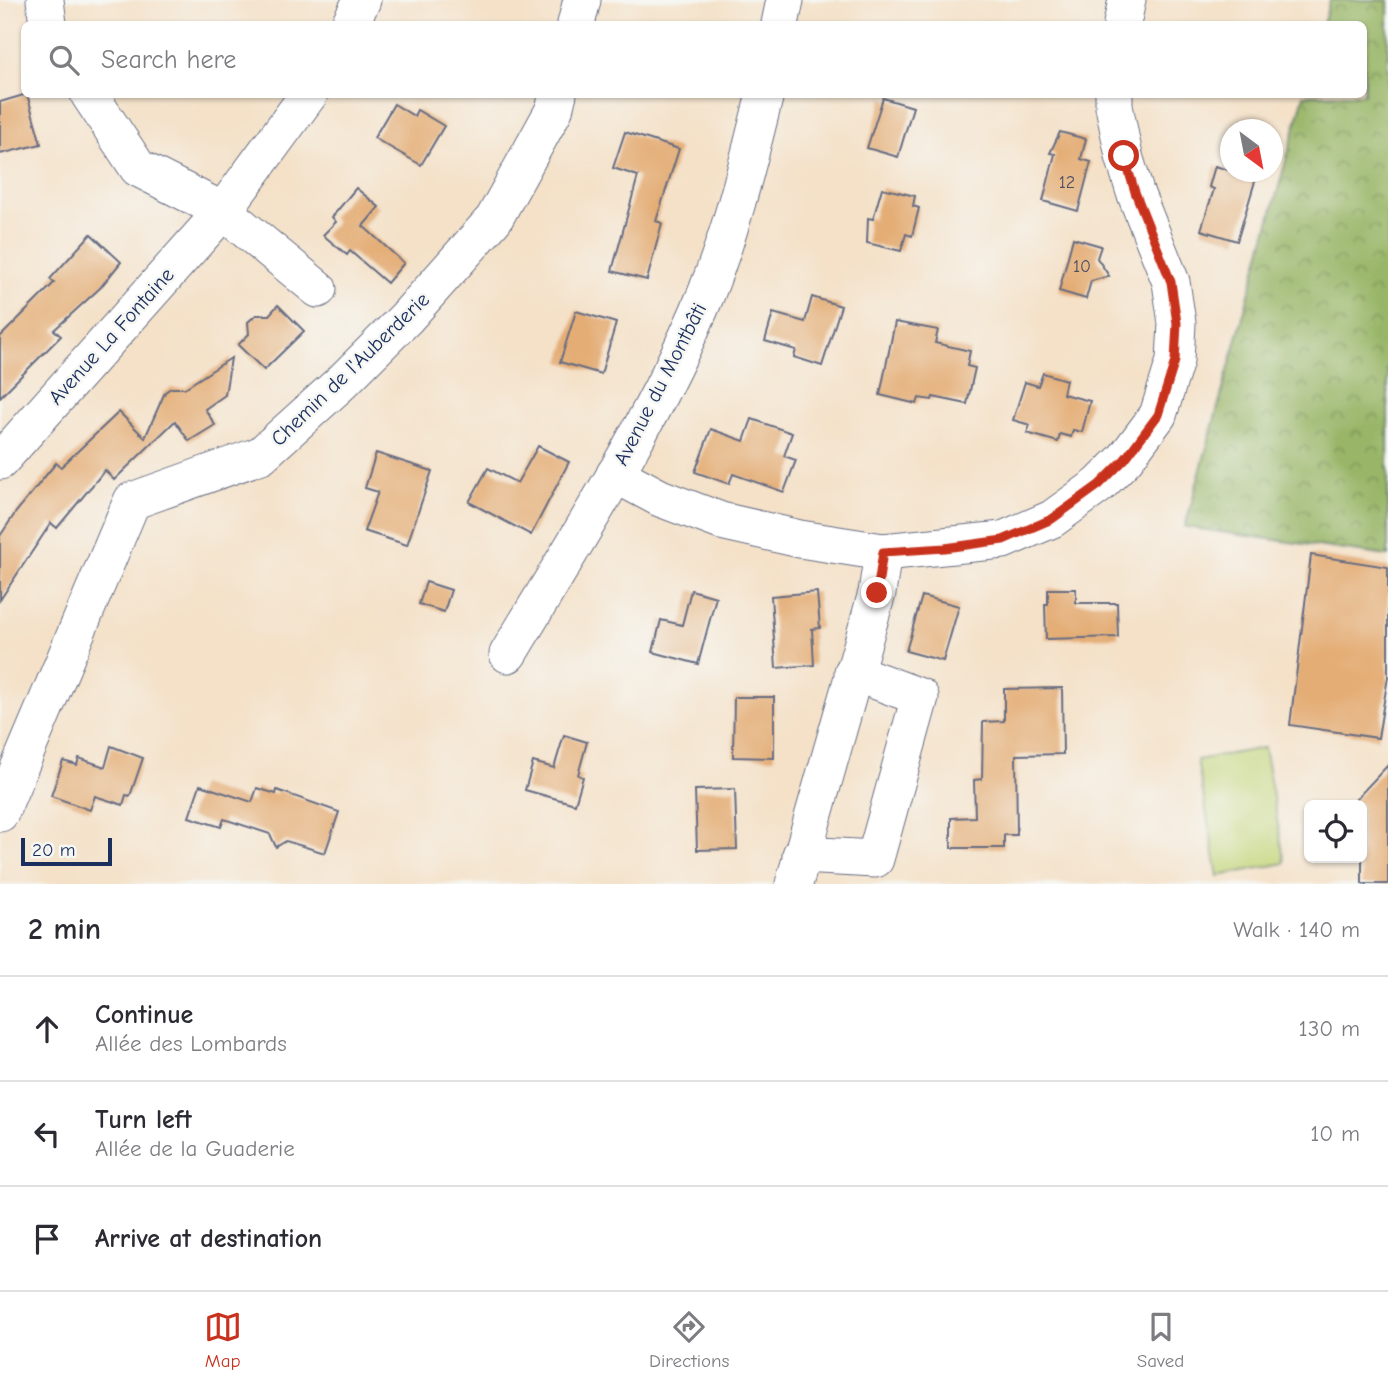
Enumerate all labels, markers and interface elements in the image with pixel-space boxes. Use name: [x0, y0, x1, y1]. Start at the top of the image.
search box: [21, 21, 1367, 98]
icon: search: [45, 41, 83, 79]
text: Search here: [101, 45, 236, 75]
north arrow: [1220, 119, 1283, 182]
route start: [1108, 140, 1139, 171]
house number: 12: [1059, 172, 1075, 193]
house number: 10: [1073, 256, 1091, 277]
street label: Avenue La Fontaine: [43, 263, 179, 409]
street label: Chemin de l'Auberderie: [266, 287, 434, 451]
street label: Avenue du Montbâti: [609, 299, 711, 469]
route end: [861, 577, 892, 608]
map controls: [1304, 800, 1367, 863]
button: locate: [1304, 800, 1367, 863]
scale bar: [21, 835, 112, 867]
text: 20 m: [32, 839, 76, 861]
text: 2 min: [28, 912, 101, 947]
text: Walk · 140 m: [1233, 916, 1360, 943]
text: Continue: [95, 1000, 193, 1030]
icon: ahead: [28, 1010, 66, 1048]
text: 130 m: [1299, 1015, 1360, 1042]
text: Allée des Lombards: [95, 1030, 287, 1057]
text: Turn left: [95, 1105, 192, 1135]
icon: left: [28, 1115, 66, 1153]
text: 10 m: [1310, 1120, 1360, 1147]
text: Allée de la Guaderie: [95, 1135, 295, 1162]
icon: arrive: [28, 1220, 66, 1258]
text: Arrive at destination: [95, 1224, 322, 1254]
tab: Map: [204, 1308, 242, 1372]
tab: Directions: [649, 1308, 729, 1372]
tab: Saved: [1137, 1308, 1184, 1372]

